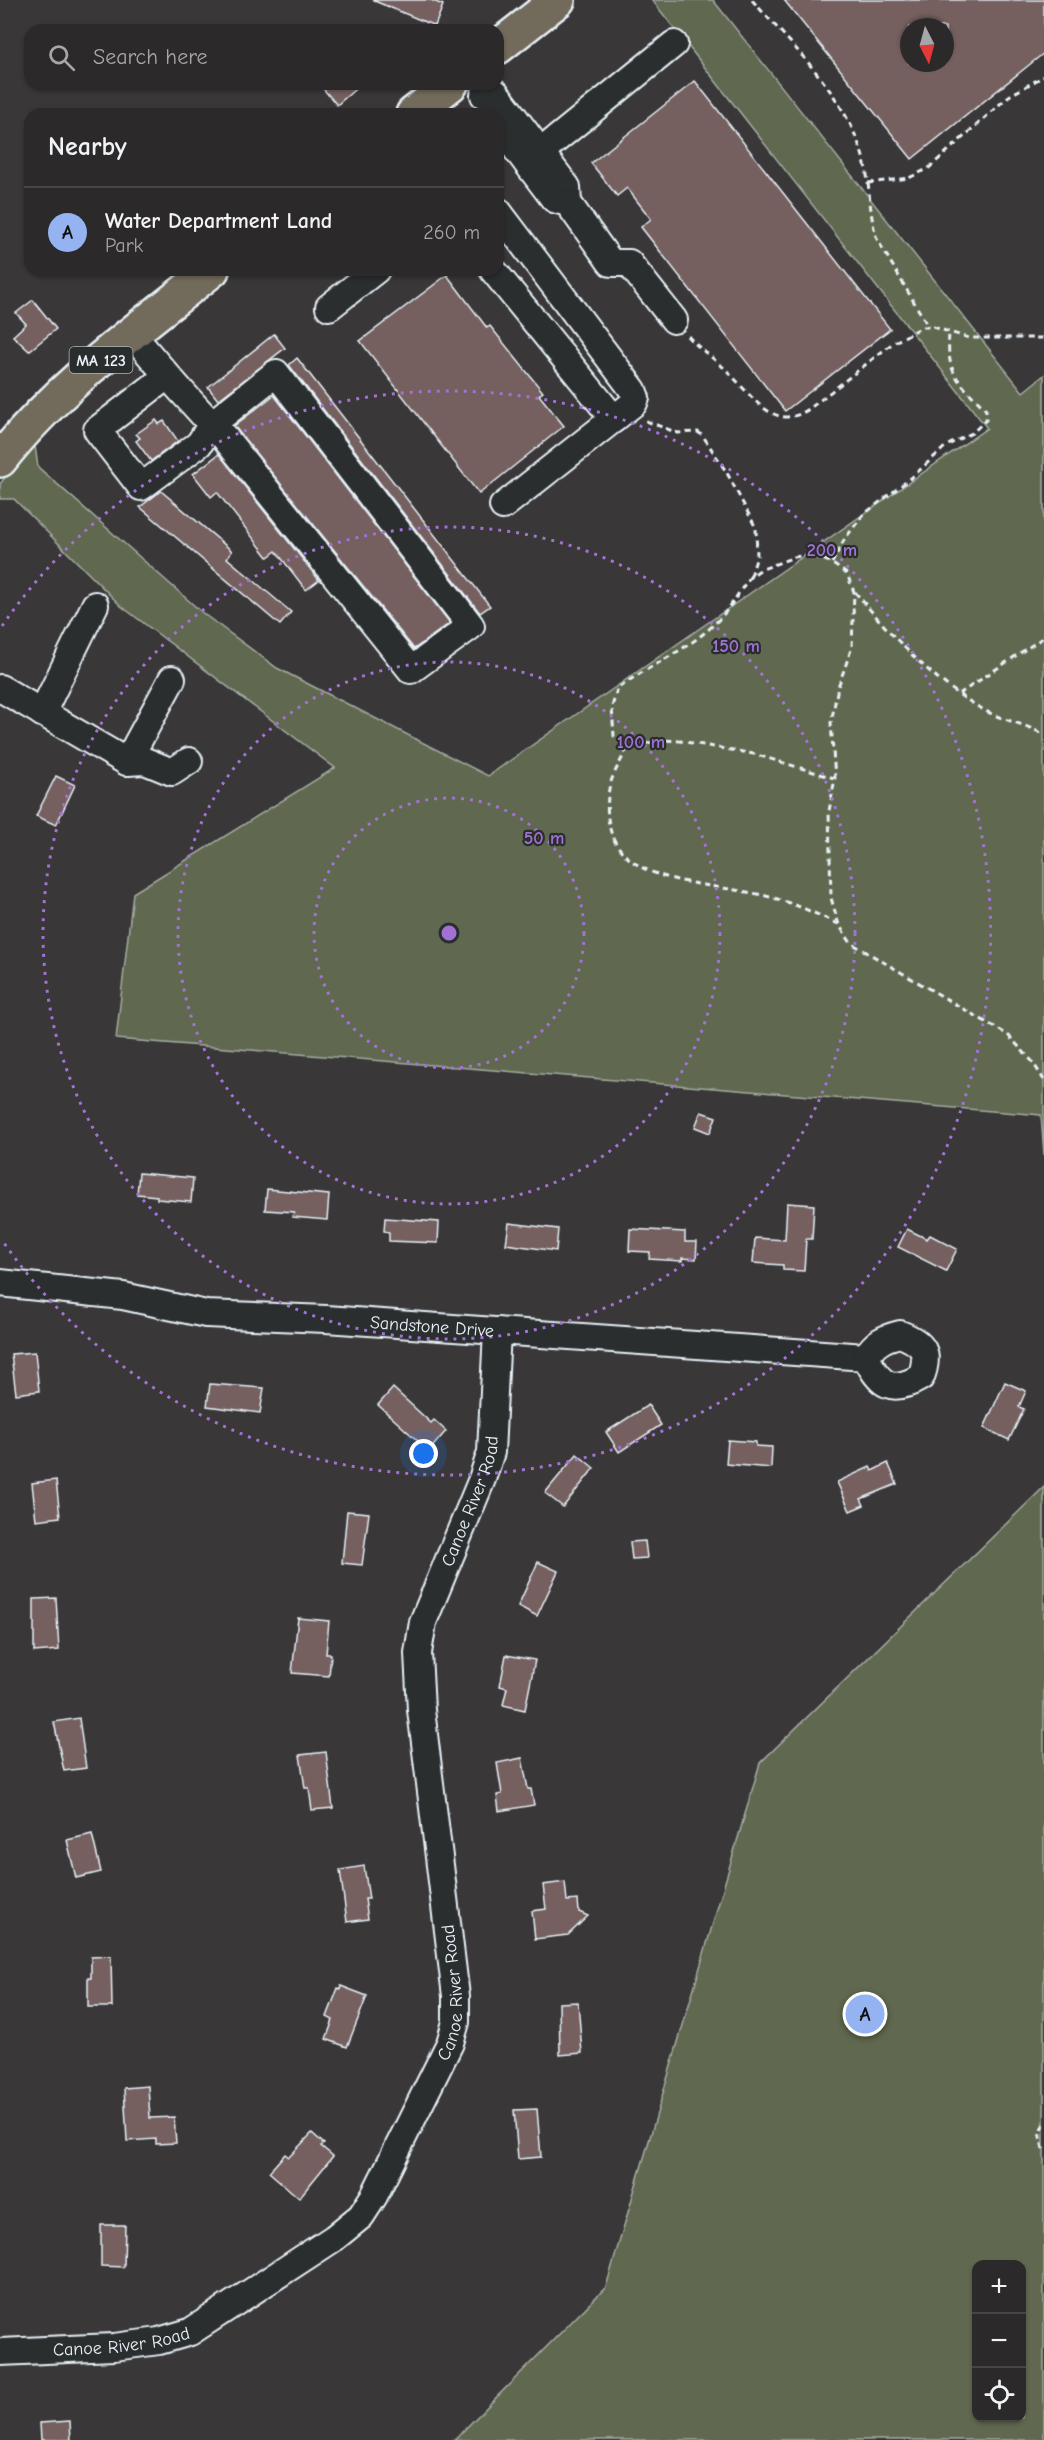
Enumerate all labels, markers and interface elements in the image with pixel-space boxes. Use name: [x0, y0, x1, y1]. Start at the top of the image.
north arrow: [900, 18, 954, 72]
search box: [24, 24, 504, 90]
icon: search: [45, 41, 78, 74]
text: Search here: [93, 44, 208, 70]
text: Nearby: [48, 132, 127, 162]
text: Water Department Land: [105, 208, 332, 234]
text: A: [62, 221, 73, 244]
text: 260 m: [423, 221, 480, 244]
text: Park: [105, 234, 143, 257]
road number: MA 123: [70, 347, 132, 373]
text: 200 m: [807, 540, 857, 561]
text: 150 m: [712, 636, 760, 657]
text: 100 m: [617, 732, 665, 753]
text: 50 m: [524, 828, 564, 849]
centre of rings: [439, 923, 459, 943]
street label: Sandstone Drive: [369, 1312, 495, 1342]
street label: Canoe River Road: [437, 1435, 503, 1570]
your location: [409, 1439, 438, 1468]
street label: Canoe River Road: [433, 1923, 467, 2064]
pin: A: [846, 1992, 884, 2036]
map controls: [972, 2260, 1026, 2422]
button: +: [972, 2260, 1026, 2314]
button: −: [972, 2314, 1026, 2368]
street label: Canoe River Road: [53, 2323, 192, 2361]
button: locate: [972, 2368, 1026, 2422]

